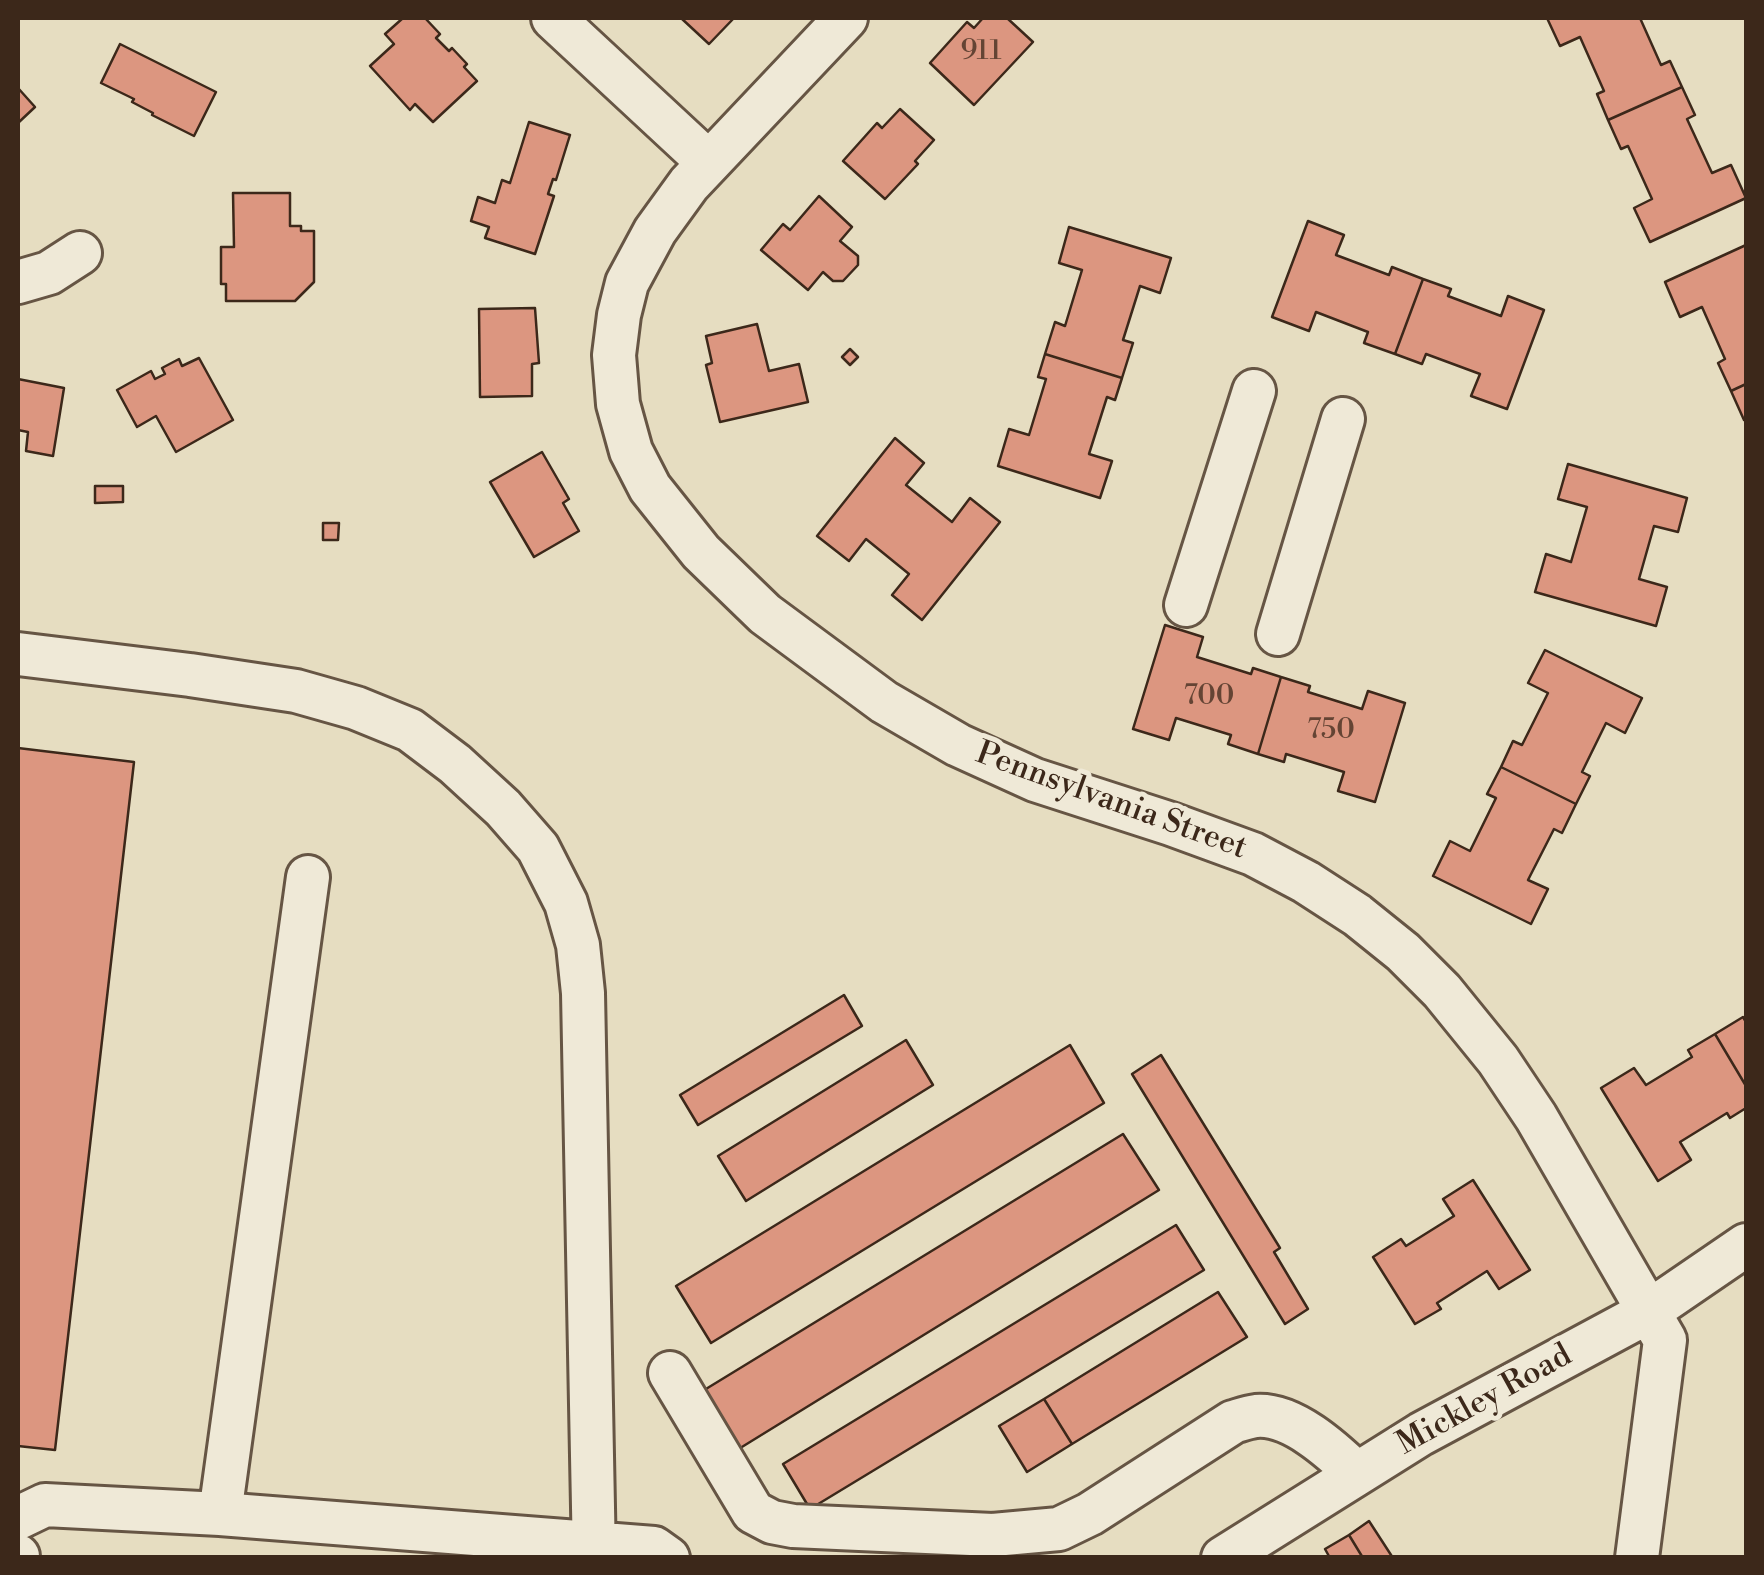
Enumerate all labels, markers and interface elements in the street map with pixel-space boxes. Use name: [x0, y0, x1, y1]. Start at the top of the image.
house number: 911: [960, 35, 1002, 69]
house number: 700: [1184, 680, 1234, 714]
house number: 750: [1307, 714, 1355, 748]
street label: Pennsylvania Street: [970, 735, 1252, 869]
street label: Mickley Road: [1391, 1337, 1579, 1465]

